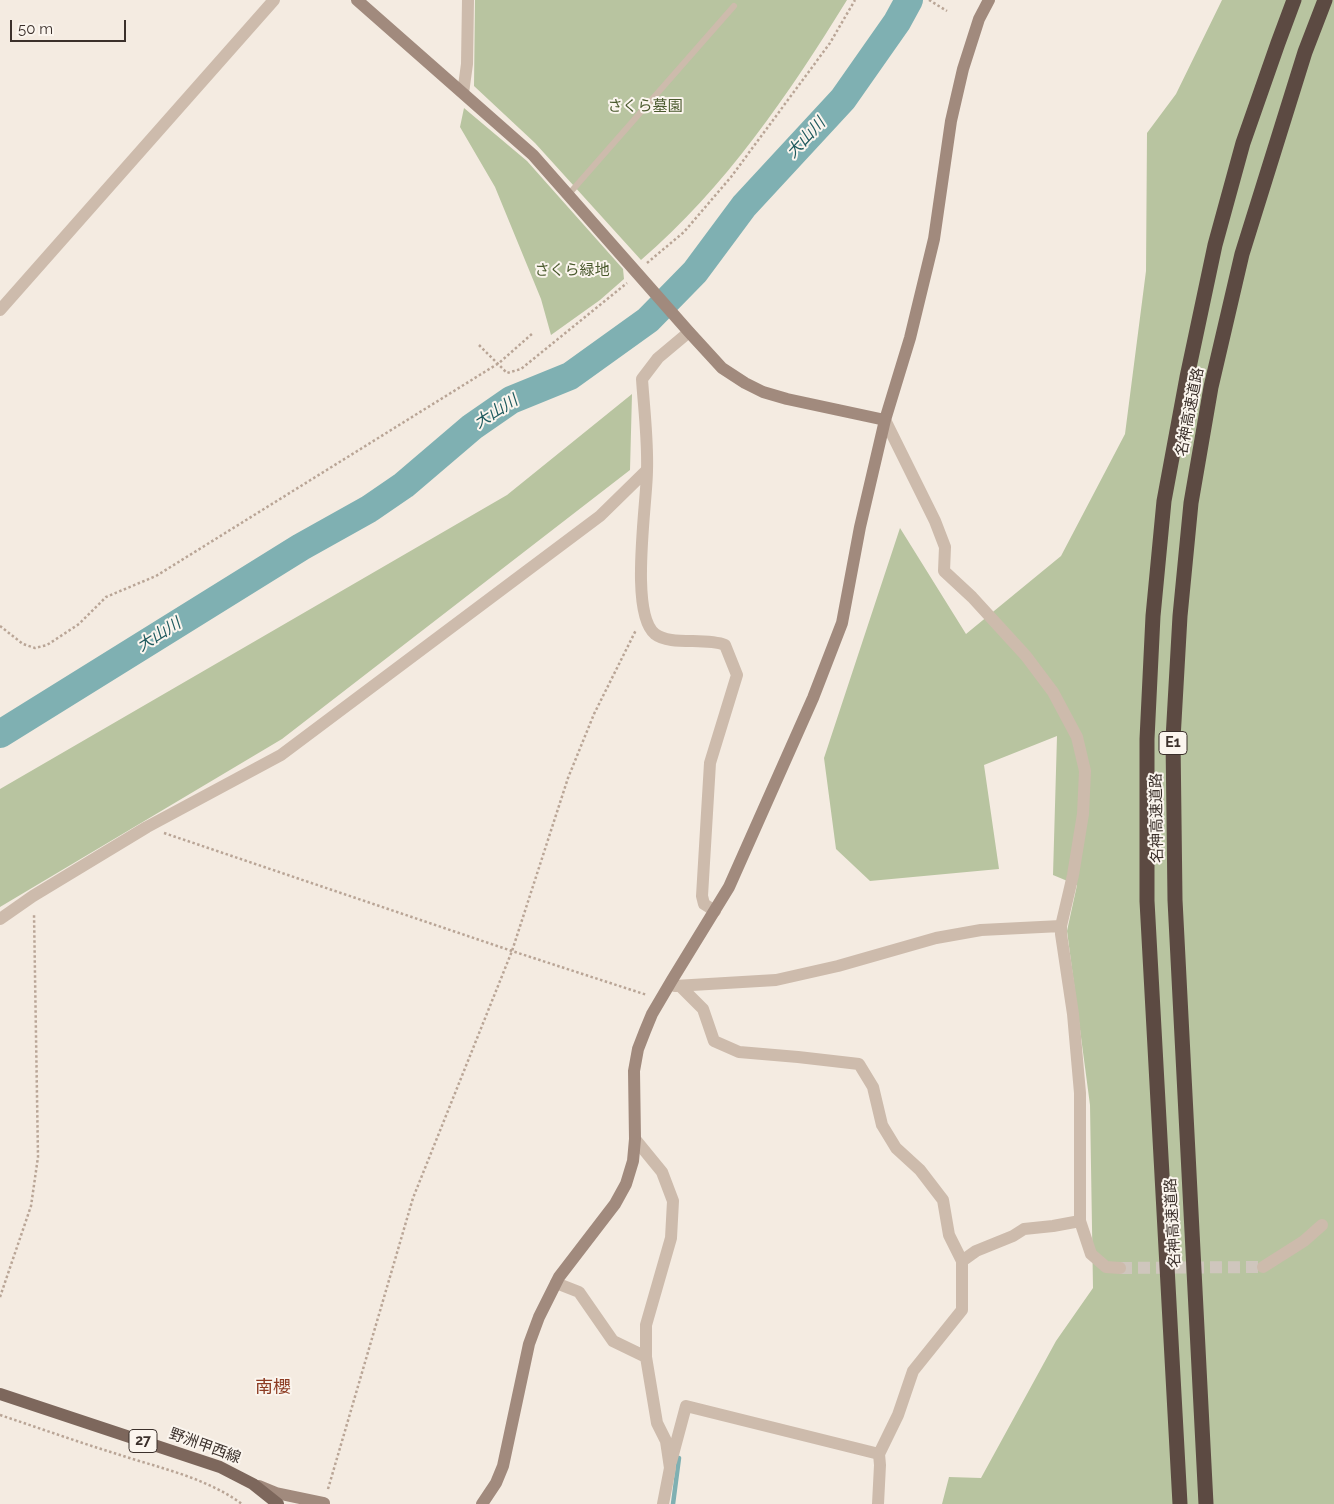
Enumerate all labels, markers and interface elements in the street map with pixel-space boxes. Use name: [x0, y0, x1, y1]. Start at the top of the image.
scale bar: [12, 10, 129, 42]
text: 50 m: [18, 20, 53, 38]
park label: さくら墓園: [608, 97, 682, 115]
water label: 大山川: [783, 114, 829, 162]
park label: さくら緑地: [535, 261, 609, 279]
street label: 名神高速道路: [1173, 366, 1207, 458]
water label: 大山川: [471, 391, 521, 433]
water label: 大山川: [134, 614, 184, 656]
road number: E1: [1159, 731, 1187, 754]
street label: 名神高速道路: [1147, 773, 1167, 863]
street label: 名神高速道路: [1162, 1178, 1184, 1268]
district label: 南櫻: [255, 1377, 291, 1399]
street label: 野洲甲西線: [167, 1425, 243, 1467]
road number: 27: [129, 1430, 157, 1452]

